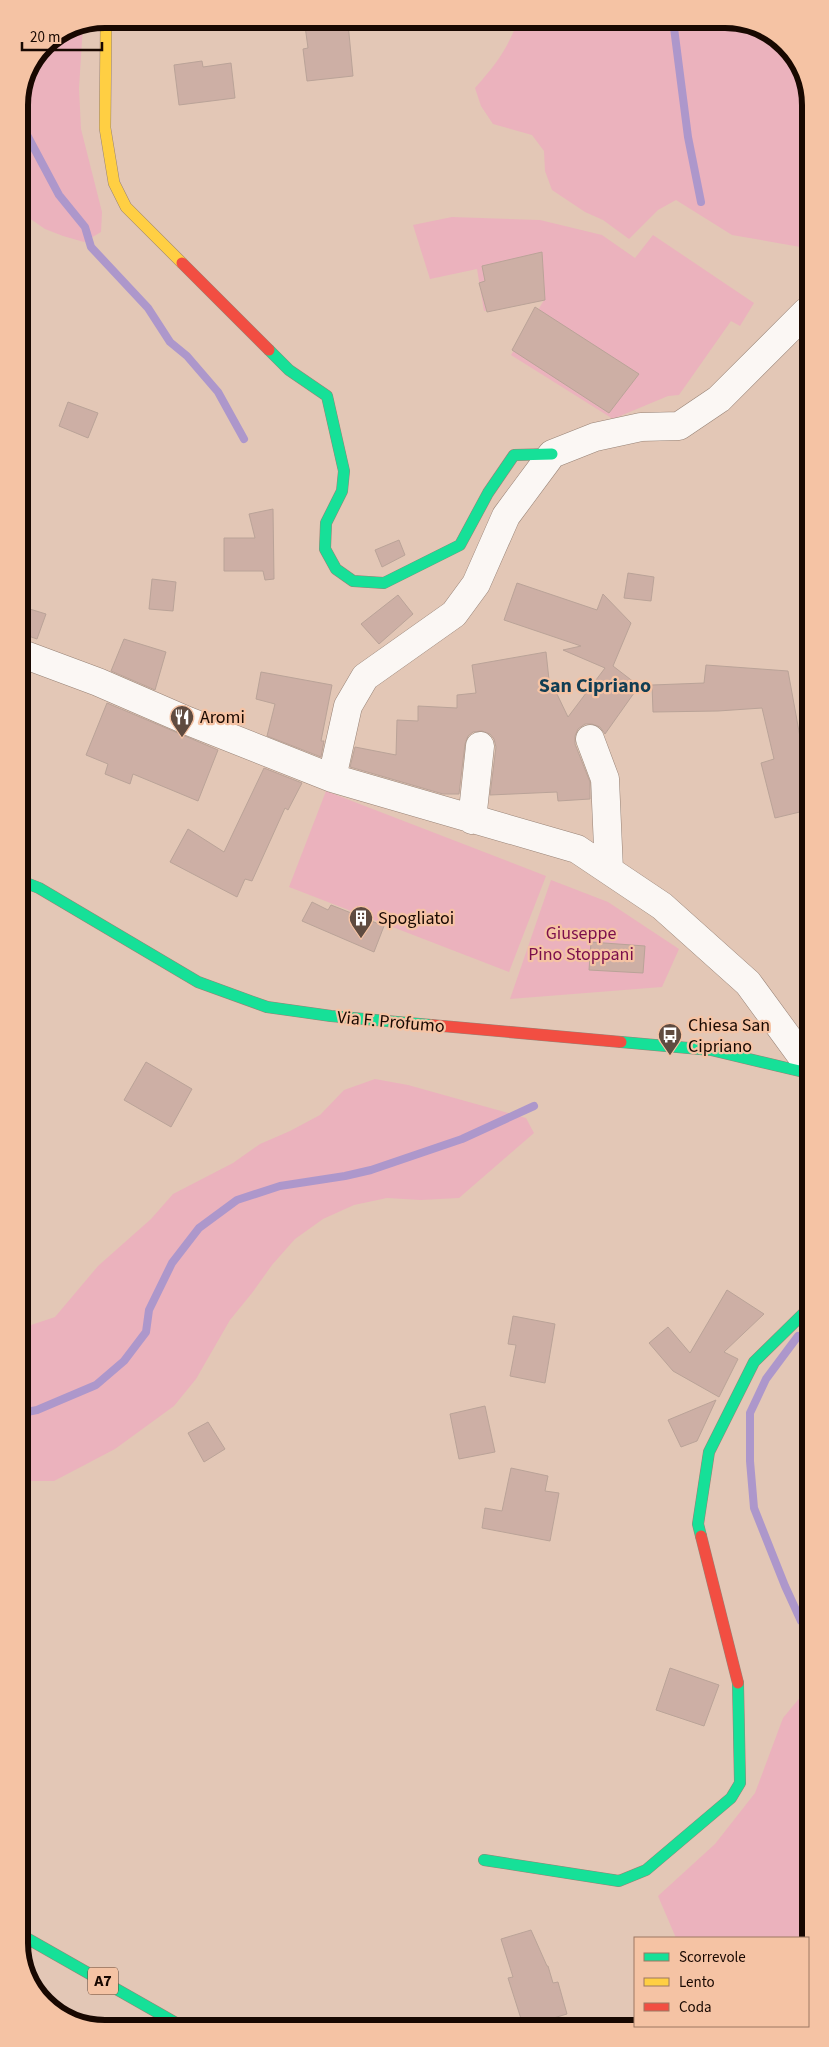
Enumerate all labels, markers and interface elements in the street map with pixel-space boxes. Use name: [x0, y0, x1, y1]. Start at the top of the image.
scale bar: [22, 20, 102, 52]
text: 20 m: [30, 27, 60, 48]
district label: San Cipriano: [539, 672, 651, 700]
restaurant icon: Aromi: [169, 704, 195, 738]
place label: Aromi: [200, 705, 245, 730]
building icon: Spogliatoi: [348, 905, 374, 939]
place label: Spogliatoi: [378, 906, 454, 931]
park label: Giuseppe Pino Stoppani: [528, 921, 634, 967]
street label: Via F. Profumo: [336, 1005, 446, 1039]
place label: Chiesa San Cipriano: [688, 1013, 770, 1059]
bus stop icon: Chiesa San Cipriano: [657, 1022, 683, 1056]
legend: [634, 1937, 809, 2027]
text: Scorrevole: [679, 1947, 746, 1968]
road number: A7: [88, 1968, 118, 1994]
text: Lento: [679, 1972, 715, 1993]
text: Coda: [679, 1997, 712, 2018]

